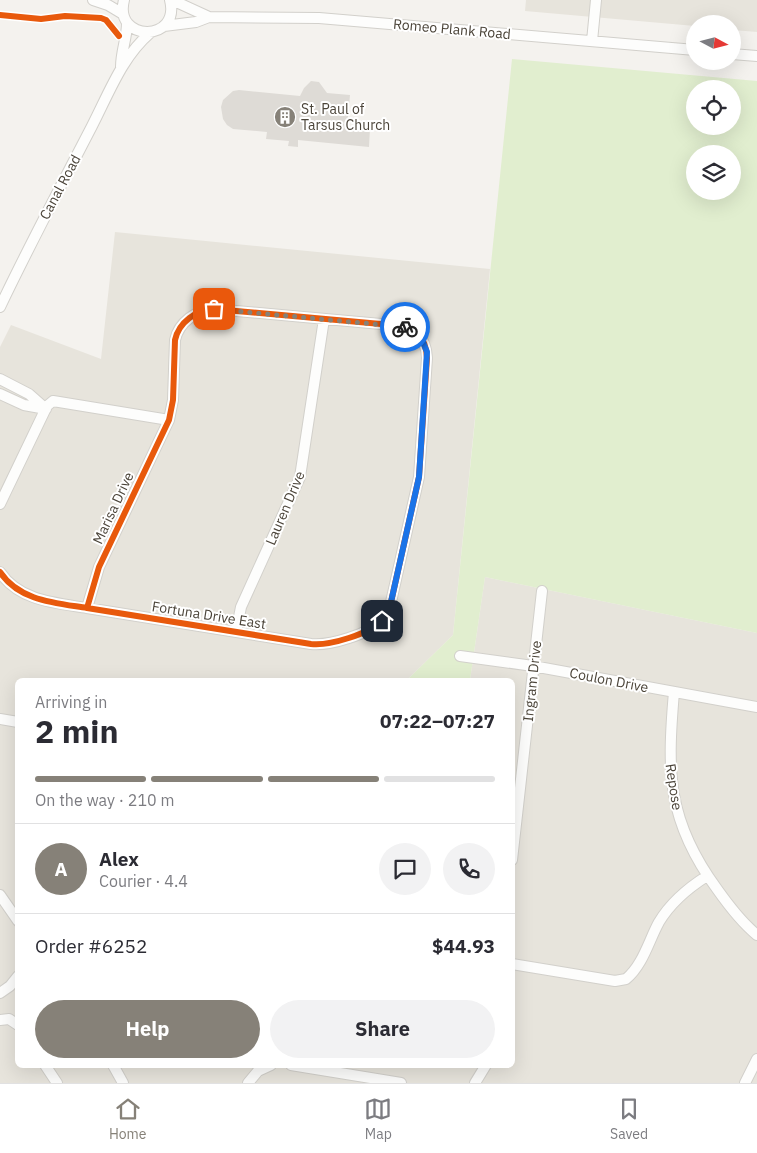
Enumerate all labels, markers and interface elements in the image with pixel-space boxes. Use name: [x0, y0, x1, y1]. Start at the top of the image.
street label: Romeo Plank Road: [392, 15, 512, 43]
north arrow: [686, 15, 741, 70]
map controls: [686, 15, 741, 200]
button: locate: [686, 80, 741, 135]
place label: St. Paul of Tarsus Church: [301, 100, 390, 134]
building icon: St. Paul of Tarsus Church: [273, 105, 297, 129]
button: layers: [686, 145, 741, 200]
street label: Canal Road: [35, 151, 85, 223]
pin: [193, 288, 235, 330]
icon: bag: [200, 295, 228, 323]
courier: [380, 302, 430, 352]
icon: bike: [391, 313, 419, 341]
street label: Lauren Drive: [261, 468, 309, 548]
street label: Marisa Drive: [88, 469, 138, 547]
street label: Fortuna Drive East: [151, 597, 267, 633]
pin: [361, 600, 403, 642]
icon: home: [368, 607, 396, 635]
street label: Ingram Drive: [519, 639, 545, 722]
street label: Coulon Drive: [568, 664, 650, 697]
text: Arriving in: [35, 692, 107, 712]
text: 07:22–07:27: [380, 709, 495, 733]
text: 2 min: [35, 710, 119, 752]
street label: Repose: [661, 762, 687, 812]
text: On the way · 210 m: [35, 790, 174, 810]
button: chat: [379, 843, 431, 895]
button: phone: [443, 843, 495, 895]
text: Alex: [99, 847, 139, 871]
text: A: [54, 857, 68, 881]
text: Courier · 4.4: [99, 871, 188, 891]
text: Order #6252: [35, 934, 147, 958]
text: $44.93: [432, 934, 495, 958]
button: Help: [35, 1000, 260, 1058]
button: Share: [270, 1000, 495, 1058]
tab: Home: [109, 1095, 147, 1143]
tab: Map: [364, 1095, 392, 1143]
tab: Saved: [610, 1095, 648, 1143]

